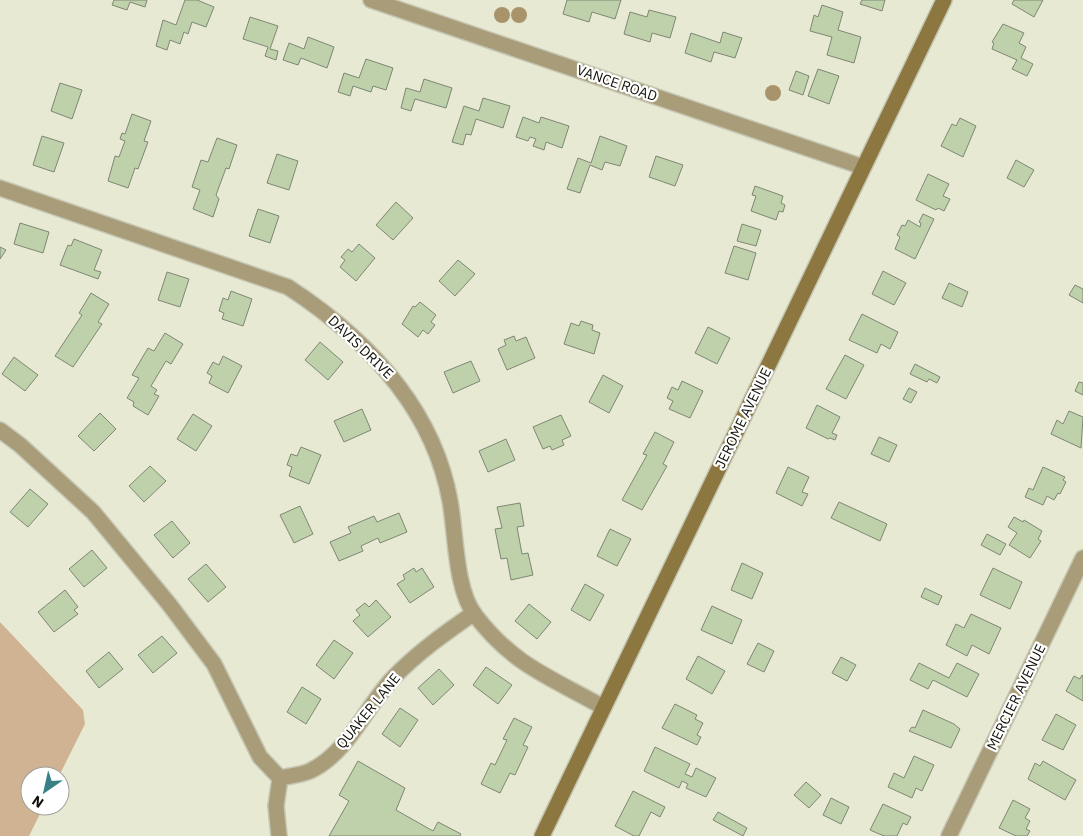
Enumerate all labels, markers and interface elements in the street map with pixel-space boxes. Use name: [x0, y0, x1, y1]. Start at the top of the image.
street label: VANCE ROAD: [574, 61, 660, 105]
street label: DAVIS DRIVE: [325, 311, 397, 383]
street label: JEROME AVENUE: [711, 365, 775, 471]
street label: MERCIER AVENUE: [983, 641, 1049, 753]
street label: QUAKER LANE: [332, 670, 404, 752]
north arrow: [20, 766, 70, 816]
text: N: [28, 791, 47, 812]

